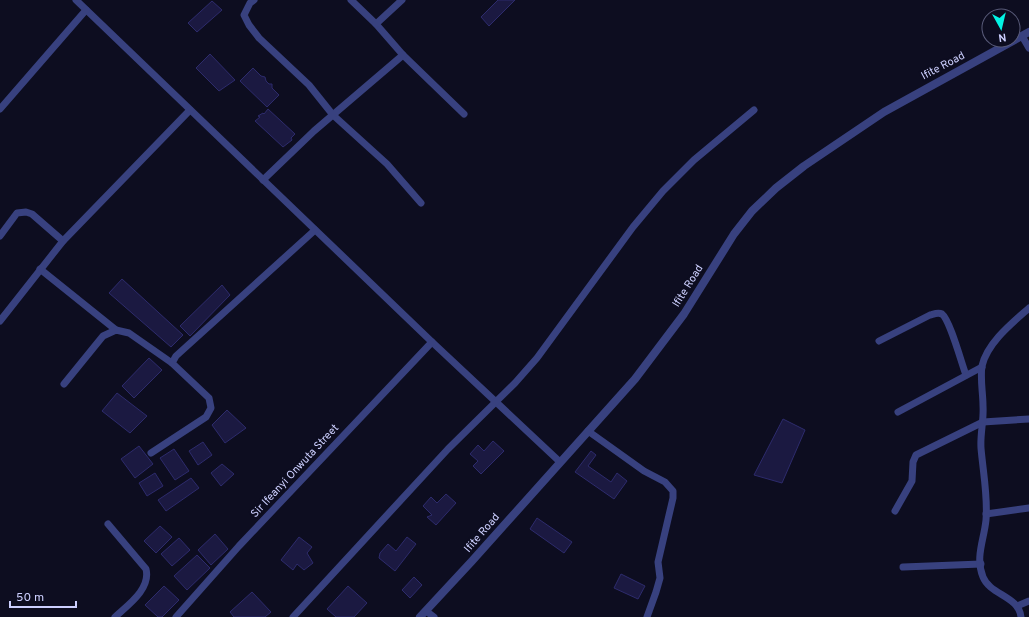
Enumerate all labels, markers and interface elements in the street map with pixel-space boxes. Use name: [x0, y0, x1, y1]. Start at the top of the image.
north arrow: [981, 8, 1021, 48]
text: N: [997, 29, 1007, 44]
street label: Ifite Road: [919, 49, 967, 83]
street label: Ifite Road: [669, 262, 707, 310]
street label: Sir Ifeanyi Onwuta Street: [248, 421, 342, 521]
street label: Ifite Road: [461, 510, 503, 556]
scale bar: [10, 583, 76, 609]
text: 50 m: [16, 590, 44, 606]

